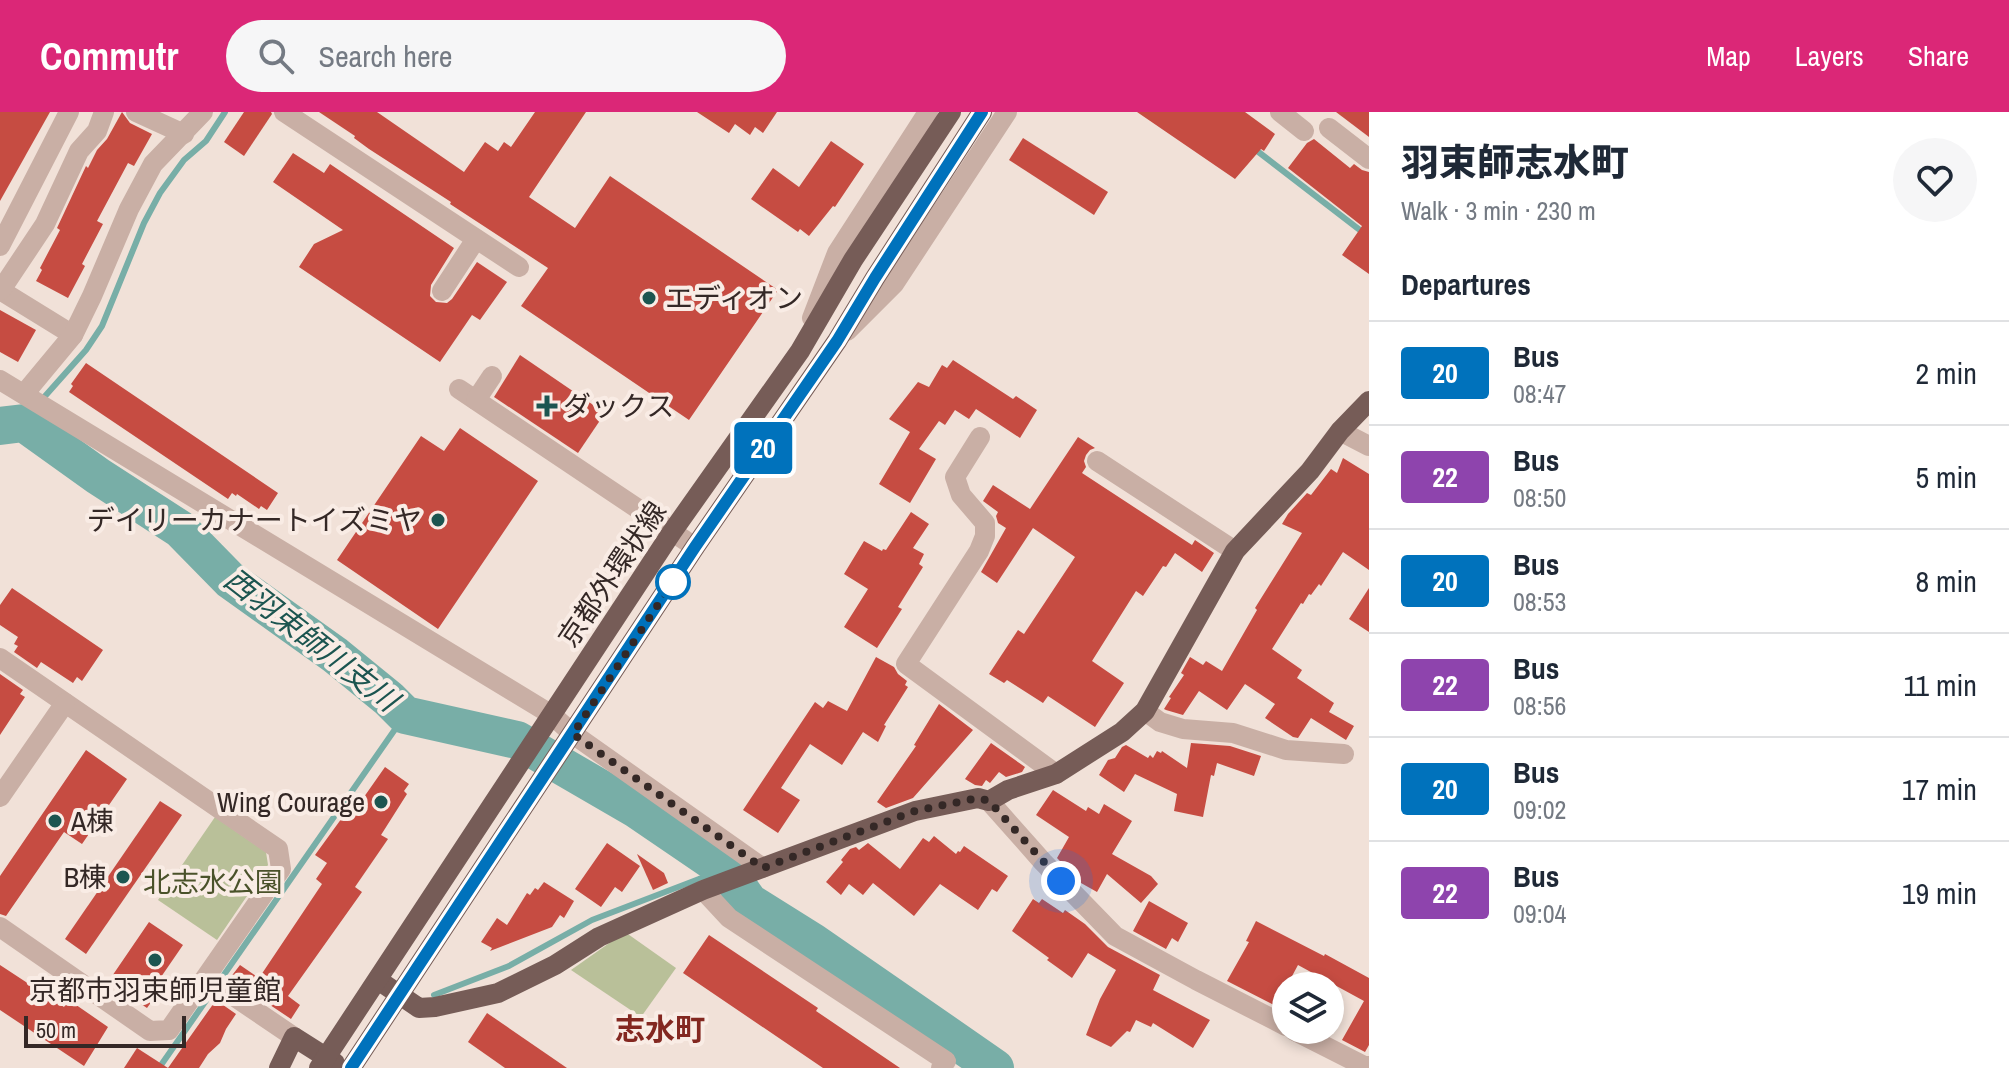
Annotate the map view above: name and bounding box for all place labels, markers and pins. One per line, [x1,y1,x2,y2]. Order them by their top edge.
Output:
place label: エディオン [665,279,803,317]
marker: エディオン [640,289,658,307]
place label: ダックス [563,387,674,425]
marker: ダックス [538,397,556,415]
place label: デイリーカナートイズミヤ [87,501,422,539]
marker: デイリーカナートイズミヤ [429,511,447,529]
unlabelled marker [656,565,690,599]
place label: Wing Courage [217,783,365,821]
marker: Wing Courage [372,793,390,811]
place label: A棟 [70,802,114,840]
marker: A棟 [46,812,64,830]
place label: B棟 [64,858,107,896]
marker: B棟 [114,868,132,886]
marker: 京都市羽束師児童館 [146,951,164,969]
place label: 京都市羽束師児童館 [29,971,281,1009]

